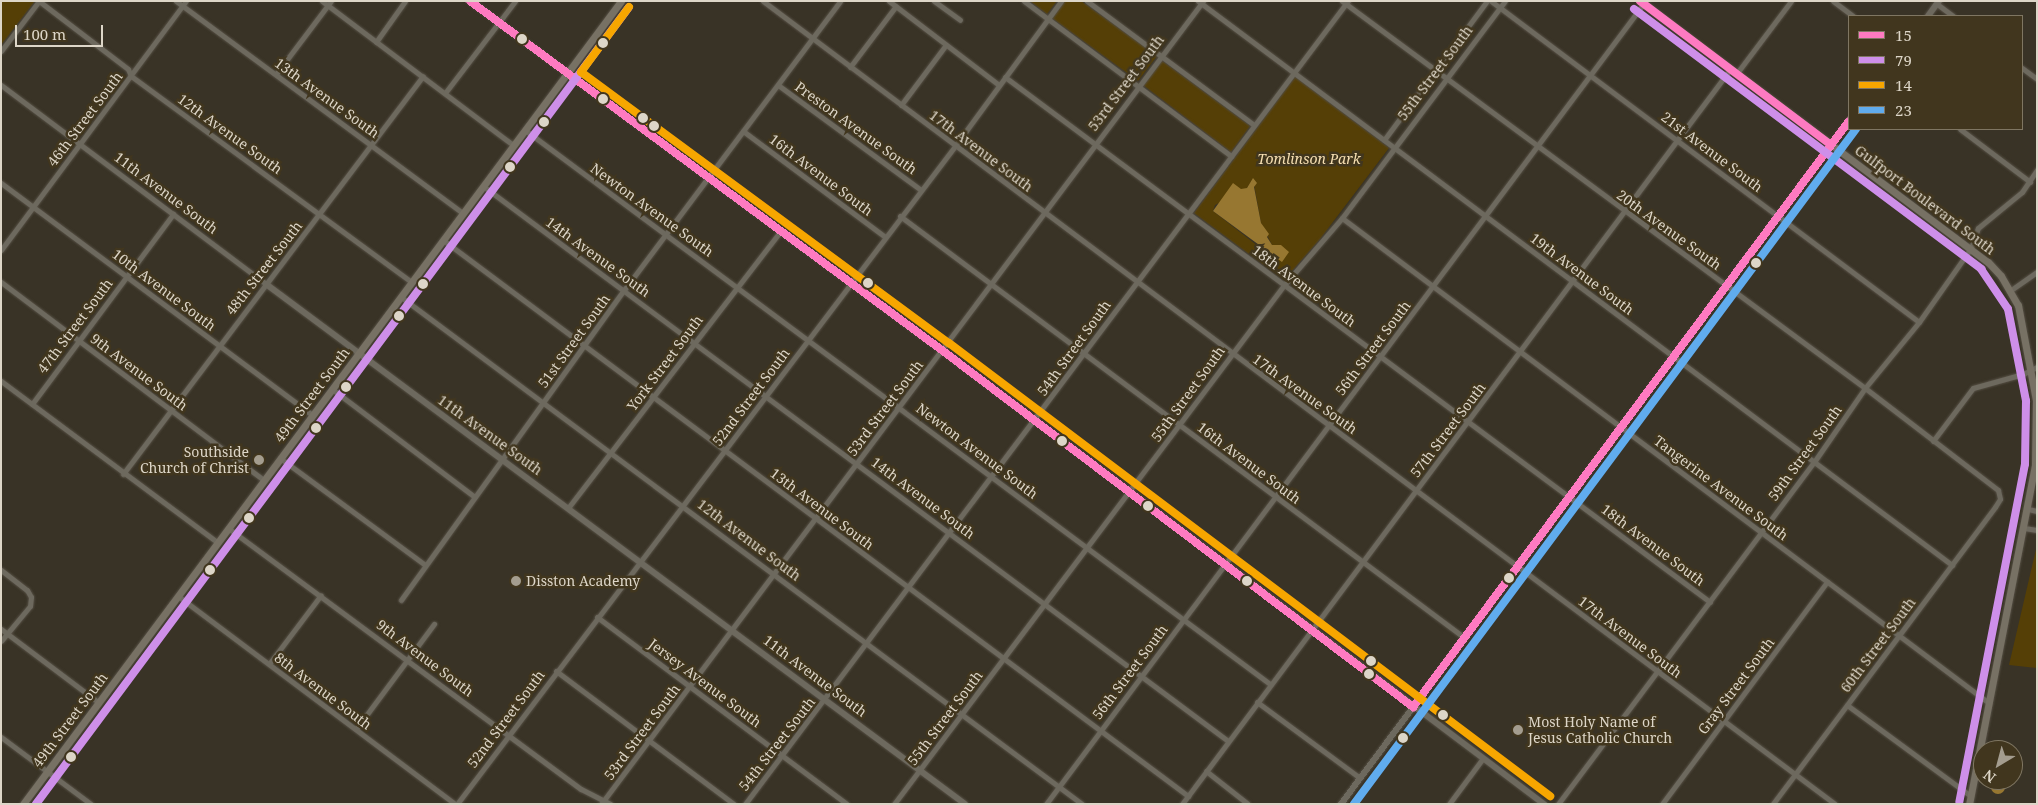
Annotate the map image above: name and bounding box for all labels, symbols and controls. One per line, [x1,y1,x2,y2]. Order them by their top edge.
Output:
scale bar [18,15,105,47]
legend [1848,15,2023,130]
street label: 55th Street South [1394,22,1476,124]
text: 100 m [23,24,66,44]
text: 15 [1895,25,1912,45]
street label: 53rd Street South [1085,32,1167,134]
unlabelled marker [517,34,527,44]
unlabelled marker [598,38,608,48]
text: 79 [1895,50,1912,70]
street label: 13th Avenue South [271,54,383,142]
street label: 46th Street South [44,68,126,170]
text: 14 [1895,75,1912,95]
street label: Preston Avenue South [792,78,920,178]
street label: 12th Avenue South [174,90,286,178]
unlabelled marker [598,94,608,104]
text: 23 [1895,100,1912,120]
street label: 17th Avenue South [926,107,1036,195]
street label: 21st Avenue South [1658,108,1766,196]
unlabelled marker [638,113,648,123]
unlabelled marker [539,117,549,127]
unlabelled marker [649,121,659,131]
street label: 16th Avenue South [766,131,876,219]
street label: Gulfport Boulevard South [1852,142,1998,258]
street label: 11th Avenue South [111,149,221,237]
park label: Tomlinson Park [1257,151,1361,167]
street label: Newton Avenue South [587,160,717,260]
unlabelled marker [505,162,515,172]
street label: 20th Avenue South [1613,186,1725,274]
street label: 14th Avenue South [542,213,654,301]
street label: 48th Street South [222,218,306,318]
street label: 19th Avenue South [1527,230,1637,318]
street label: 18th Avenue South [1249,242,1359,330]
street label: 10th Avenue South [109,246,219,334]
unlabelled marker [1751,258,1761,268]
street label: 47th Street South [34,275,116,377]
unlabelled marker [863,278,873,288]
unlabelled marker [418,279,428,289]
street label: 51st Street South [534,291,614,391]
street label: 54th Street South [1034,297,1114,399]
street label: 56th Street South [1332,297,1414,399]
unlabelled marker [394,311,404,321]
street label: York Street South [624,312,706,414]
street label: 9th Avenue South [87,330,191,414]
street label: 55th Street South [1148,343,1228,445]
street label: 49th Street South [271,344,353,446]
street label: 52nd Street South [709,345,793,449]
street label: 17th Avenue South [1249,350,1361,438]
street label: 53rd Street South [844,357,926,459]
street label: 57th Street South [1407,379,1489,481]
unlabelled marker [341,382,351,392]
street label: 11th Avenue South [434,391,546,479]
street label: Newton Avenue South [913,400,1041,502]
street label: 59th Street South [1765,402,1845,504]
street label: 16th Avenue South [1194,419,1304,507]
unlabelled marker [311,423,321,433]
street label: Tangerine Avenue South [1651,432,1791,544]
unlabelled marker [1057,436,1067,446]
place label: Southside Church of Christ [140,444,249,477]
marker: Southside Church of Christ [253,454,265,466]
street label: 14th Avenue South [868,454,978,542]
street label: 13th Avenue South [767,465,877,553]
street label: 12th Avenue South [694,496,804,584]
unlabelled marker [1143,501,1153,511]
street label: 18th Avenue South [1598,501,1708,589]
unlabelled marker [244,513,254,523]
unlabelled marker [205,565,215,575]
place label: Disston Academy [526,573,640,589]
unlabelled marker [1504,573,1514,583]
marker: Disston Academy [510,575,522,587]
unlabelled marker [1242,576,1252,586]
street label: 17th Avenue South [1575,593,1685,681]
street label: 60th Street South [1837,594,1919,696]
street label: 9th Avenue South [373,616,477,700]
street label: 56th Street South [1089,621,1171,723]
street label: 11th Avenue South [760,632,870,720]
street label: Gray Street South [1694,634,1778,738]
street label: Jersey Avenue South [645,635,765,731]
street label: 8th Avenue South [271,649,375,733]
unlabelled marker [1366,656,1376,666]
street label: 52nd Street South [464,667,548,771]
street label: 55th Street South [904,667,986,769]
street label: 49th Street South [29,669,111,771]
unlabelled marker [1364,669,1374,679]
street label: 53rd Street South [601,681,683,783]
street label: 54th Street South [735,694,819,794]
unlabelled marker [1438,710,1448,720]
place label: Most Holy Name of Jesus Catholic Church [1528,714,1672,746]
marker: Most Holy Name of Jesus Catholic Church [1512,724,1524,736]
unlabelled marker [1398,733,1408,743]
north arrow [1973,740,2023,790]
unlabelled marker [66,752,76,762]
text: N [1979,766,1999,787]

